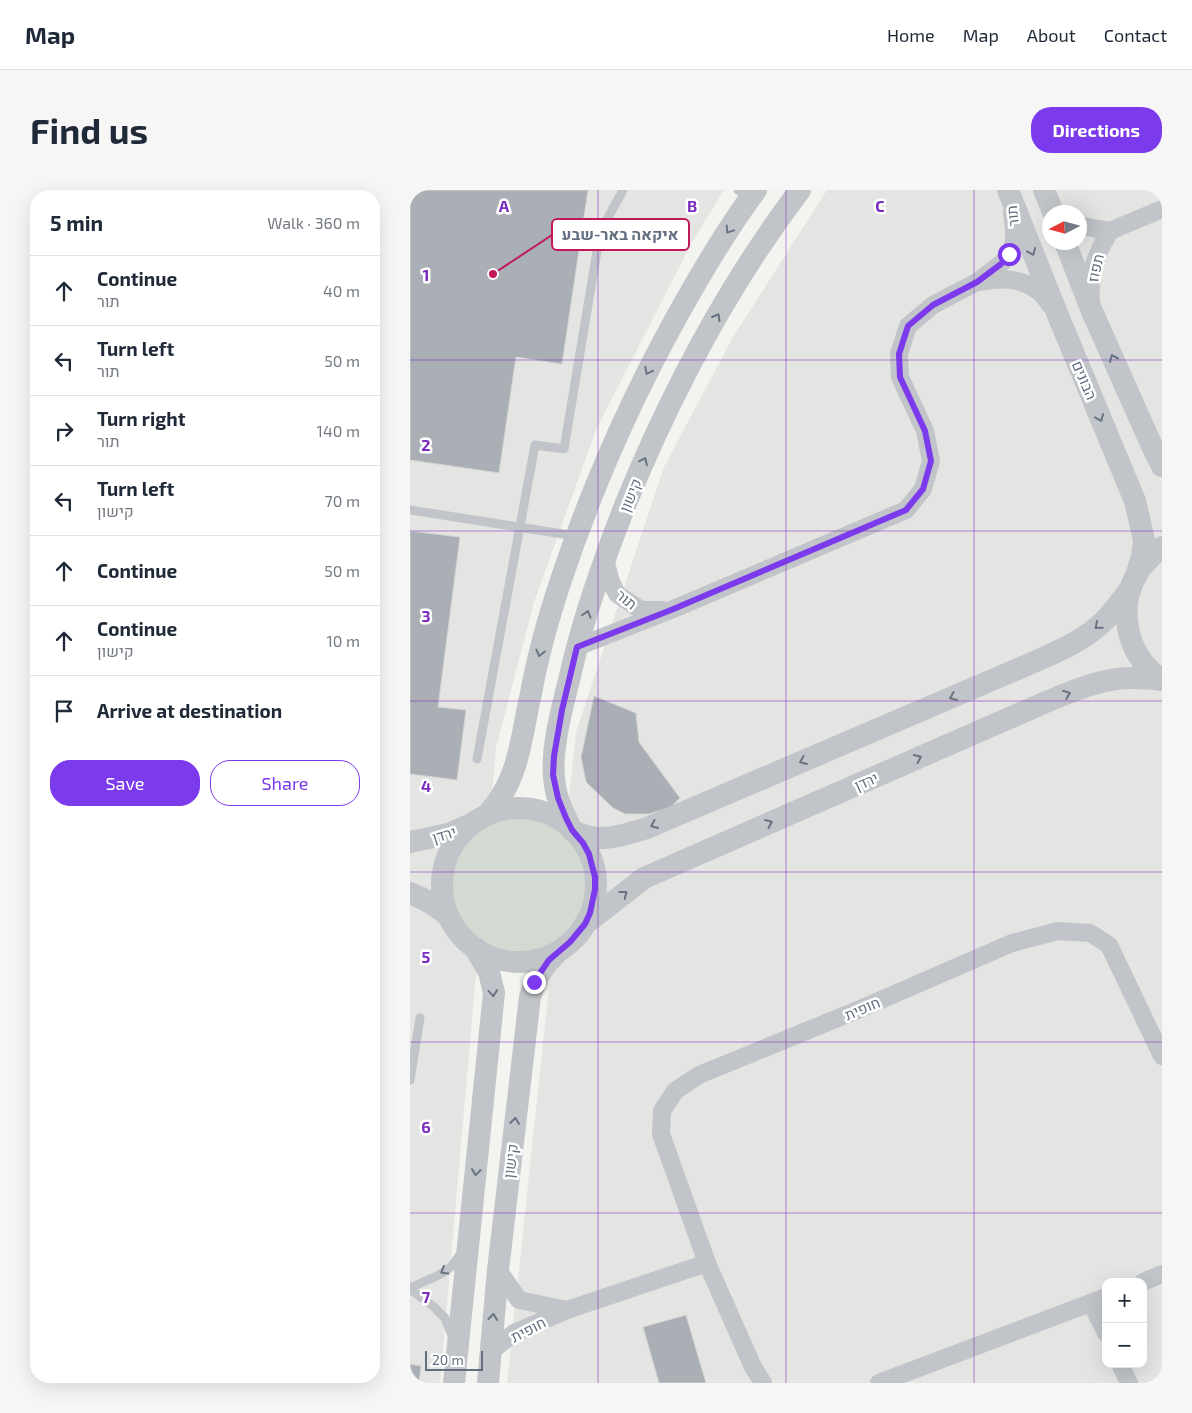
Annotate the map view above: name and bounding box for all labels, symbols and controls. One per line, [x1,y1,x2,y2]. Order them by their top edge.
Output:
text: Map [25,20,75,49]
text: Home [887,24,935,46]
text: Map [963,24,999,46]
text: About [1027,24,1076,46]
text: Contact [1104,24,1167,46]
button: Directions [1031,107,1162,153]
text: Find us [30,109,148,151]
text: A [499,196,510,215]
text: B [687,196,697,215]
text: C [875,196,885,215]
street label: תור [1002,205,1022,227]
north arrow [1042,205,1087,250]
text: 5 min [50,210,103,235]
text: Walk · 360 m [267,213,360,232]
callout: איקאה באר-שבע [552,219,689,250]
text: איקאה באר-שבע [562,224,679,243]
one-way arrow [726,225,735,234]
route start [998,243,1021,266]
one-way arrow [1026,247,1036,255]
street label: תפוז [1083,252,1107,284]
text: 1 [423,265,429,284]
text: Continue [97,267,177,290]
icon: ahead [50,277,78,305]
text: 40 m [323,281,360,300]
text: תור [97,291,120,310]
one-way arrow [711,313,721,322]
text: Turn left [97,337,174,360]
icon: left [50,347,78,375]
text: 50 m [324,351,360,370]
one-way arrow [1109,354,1120,363]
street label: הבונים [1069,358,1101,402]
text: תור [97,361,120,380]
one-way arrow [644,366,654,375]
text: Turn right [97,407,185,430]
one-way arrow [1094,413,1105,422]
icon: right [50,417,78,445]
text: 140 m [317,421,360,440]
text: תור [97,431,120,450]
text: 2 [421,435,431,454]
one-way arrow [637,457,648,466]
street label: קישון [615,476,645,514]
text: Turn left [97,477,174,500]
icon: left [50,487,78,515]
text: 70 m [325,491,360,510]
text: קישון [97,501,134,520]
icon: ahead [50,557,78,585]
text: Continue [97,559,177,582]
text: 50 m [324,561,360,580]
street label: תור [613,585,641,613]
text: 3 [421,606,431,625]
one-way arrow [581,610,591,618]
text: Continue [97,617,177,640]
one-way arrow [1095,620,1104,628]
icon: ahead [50,627,78,655]
text: 10 m [326,631,360,650]
text: קישון [97,641,134,660]
one-way arrow [535,648,546,657]
one-way arrow [1063,690,1071,700]
one-way arrow [949,691,958,702]
icon: arrive [50,697,78,725]
text: Arrive at destination [97,699,282,722]
one-way arrow [913,754,922,765]
one-way arrow [799,755,808,765]
button: Save [50,760,200,806]
button: Share [210,760,360,806]
street label: ירדן [851,768,881,794]
text: 4 [421,776,431,795]
one-way arrow [650,818,659,829]
one-way arrow [764,819,773,830]
street label: ירדן [430,822,458,846]
one-way arrow [618,891,628,900]
text: 5 [422,947,431,966]
route end [523,971,546,994]
one-way arrow [487,989,498,997]
street label: חופית [842,993,882,1023]
one-way arrow [509,1116,520,1124]
text: 6 [421,1117,431,1136]
street label: קישון [499,1143,521,1179]
one-way arrow [471,1168,482,1176]
one-way arrow [441,1265,450,1275]
map controls [1102,1278,1147,1368]
button: + [1102,1278,1147,1323]
text: 7 [422,1287,431,1306]
one-way arrow [488,1313,499,1321]
street label: חופית [508,1313,548,1345]
button: − [1102,1323,1147,1368]
scale bar [425,1348,482,1371]
text: 20 m [432,1351,464,1368]

